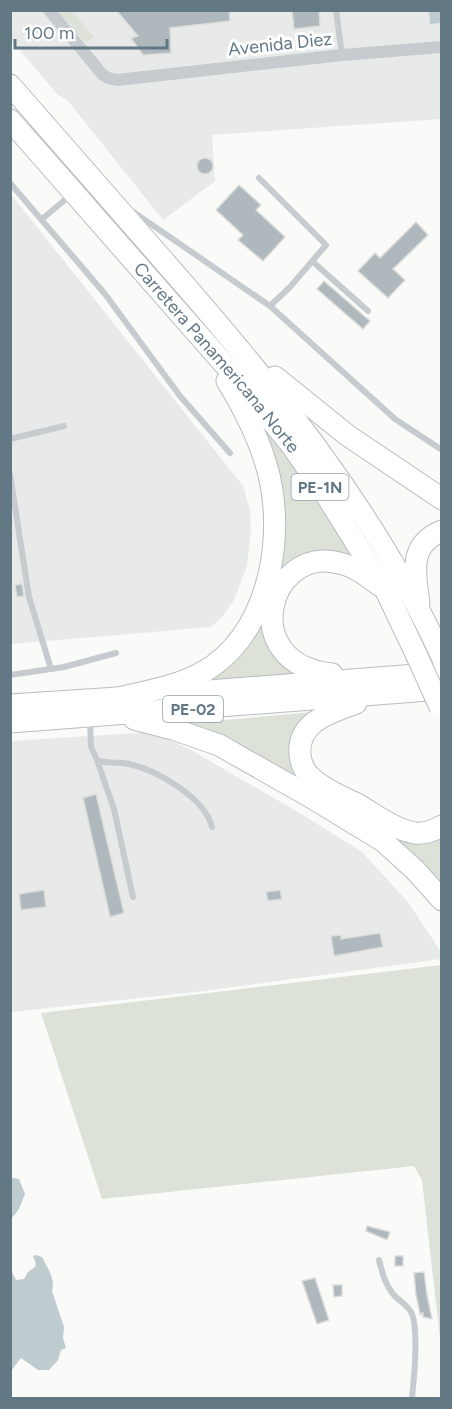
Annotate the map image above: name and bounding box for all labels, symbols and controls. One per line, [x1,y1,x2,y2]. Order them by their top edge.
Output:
scale bar [15,12,166,50]
text: 100 m [24,22,74,44]
street label: Avenida Diez [227,28,333,60]
street label: Carretera Panamericana Norte [129,258,305,457]
road number: PE-1N [292,474,348,500]
road number: PE-02 [163,696,223,722]

